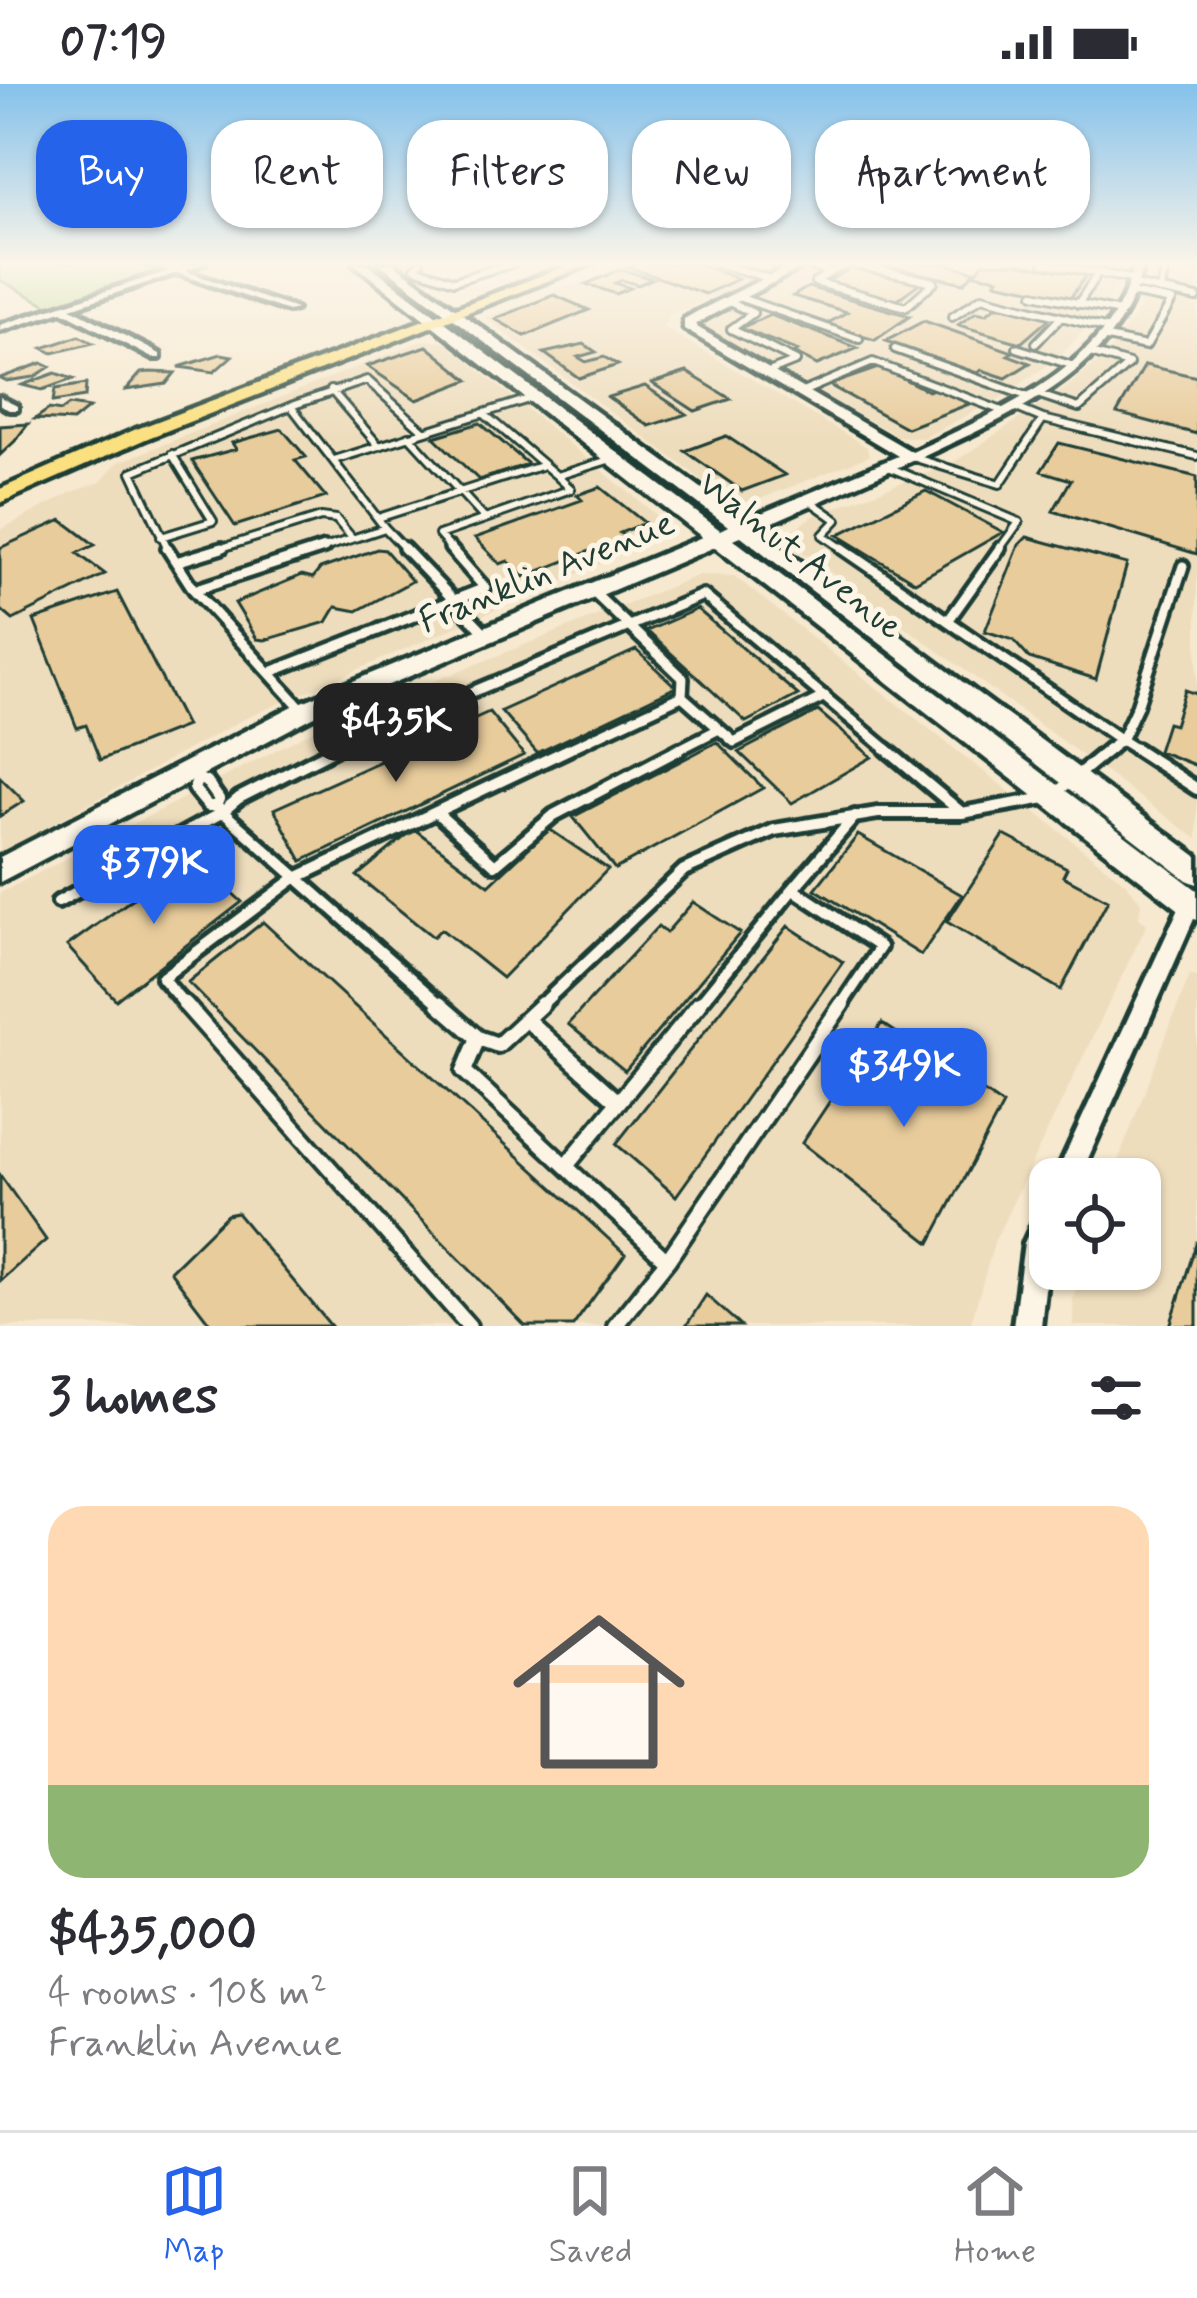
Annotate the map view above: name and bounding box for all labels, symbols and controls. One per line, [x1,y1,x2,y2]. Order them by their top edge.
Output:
text: 07:19 [60,13,167,72]
chip: Buy [36,120,187,228]
chip: Rent [211,120,383,228]
chip: Filters [407,120,608,228]
chip: New [632,120,791,228]
chip: Apartment [815,120,1090,228]
street label: Walnut Avenue [688,462,912,652]
street label: Franklin Avenue [413,501,682,646]
pin: $435K [312,683,480,785]
text: $435K [340,696,452,747]
pin: $379K [70,825,238,927]
text: $379K [100,838,208,889]
pin: $349K [820,1028,988,1130]
text: $349K [848,1041,960,1092]
map controls [1029,1158,1161,1290]
button: locate [1029,1158,1161,1290]
text: 3 homes [48,1365,218,1431]
icon: filters [1083,1365,1149,1431]
icon: home [491,1584,707,1800]
text: $435,000 [48,1902,257,1968]
text: 4 rooms · 108 m² [48,1968,327,2019]
text: Franklin Avenue [48,2019,342,2070]
tab: Map [161,2158,227,2274]
tab: Saved [549,2158,632,2274]
tab: Home [954,2158,1036,2274]

